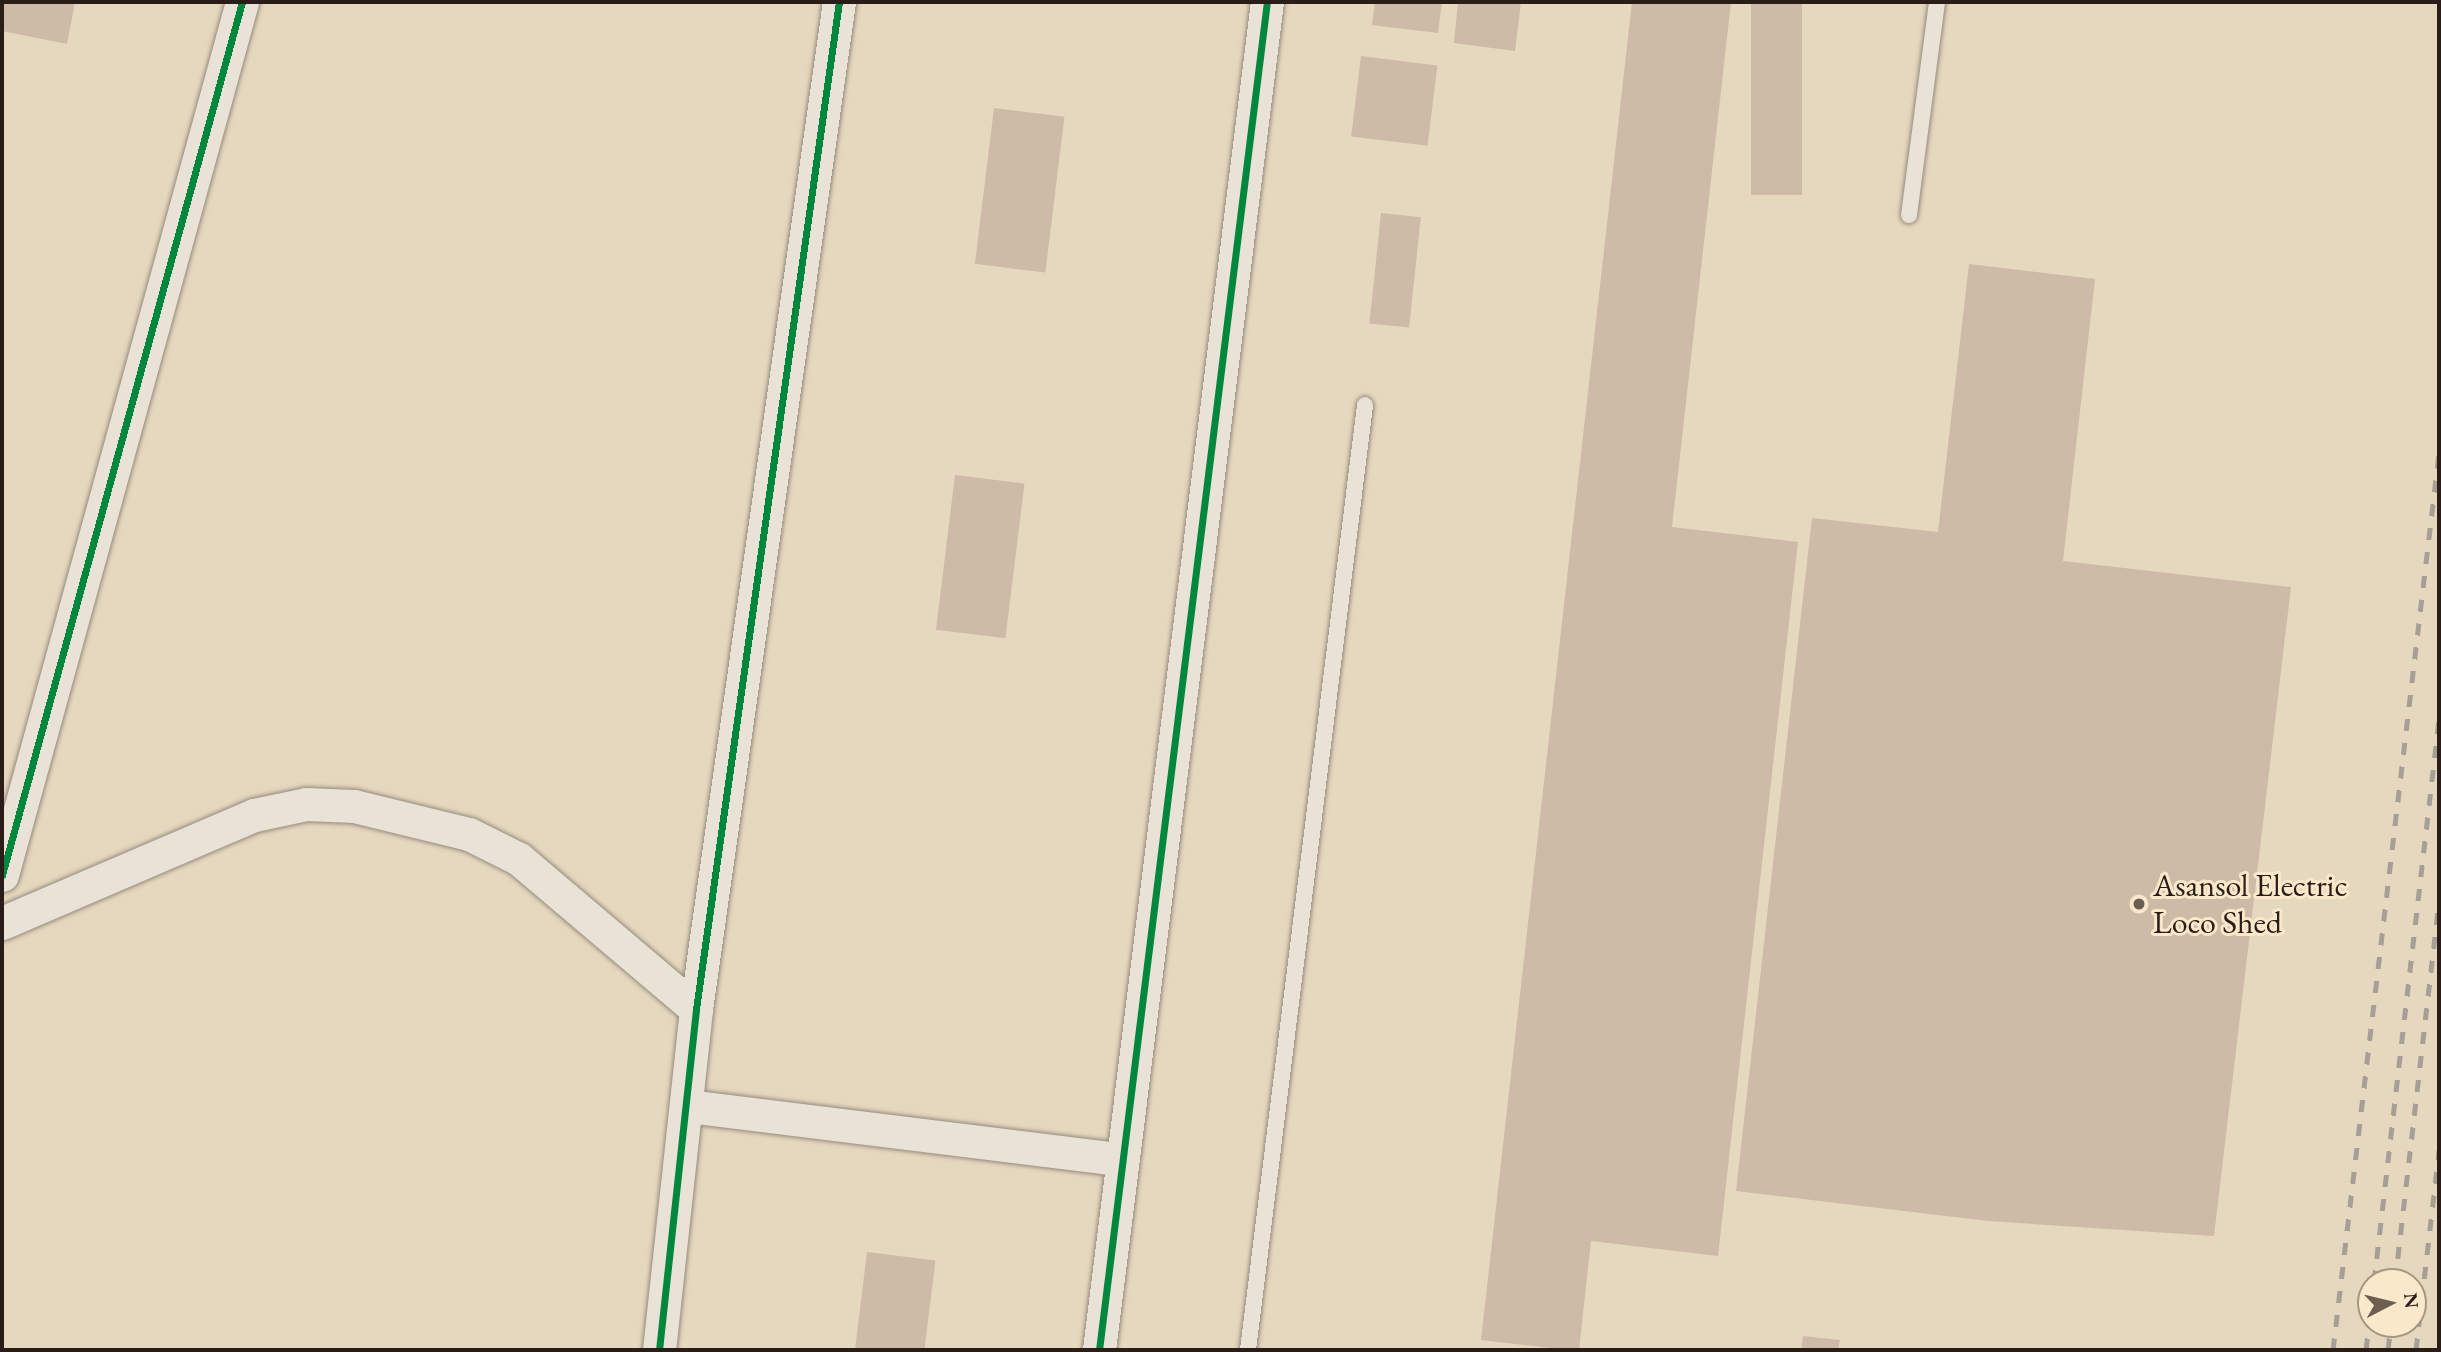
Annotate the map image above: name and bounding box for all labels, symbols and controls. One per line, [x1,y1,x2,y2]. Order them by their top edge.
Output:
place label: Asansol Electric Loco Shed [2153,867,2347,942]
marker: Asansol Electric Loco Shed [2131,896,2147,912]
north arrow [2357,1268,2427,1338]
text: N [2398,1291,2425,1310]

